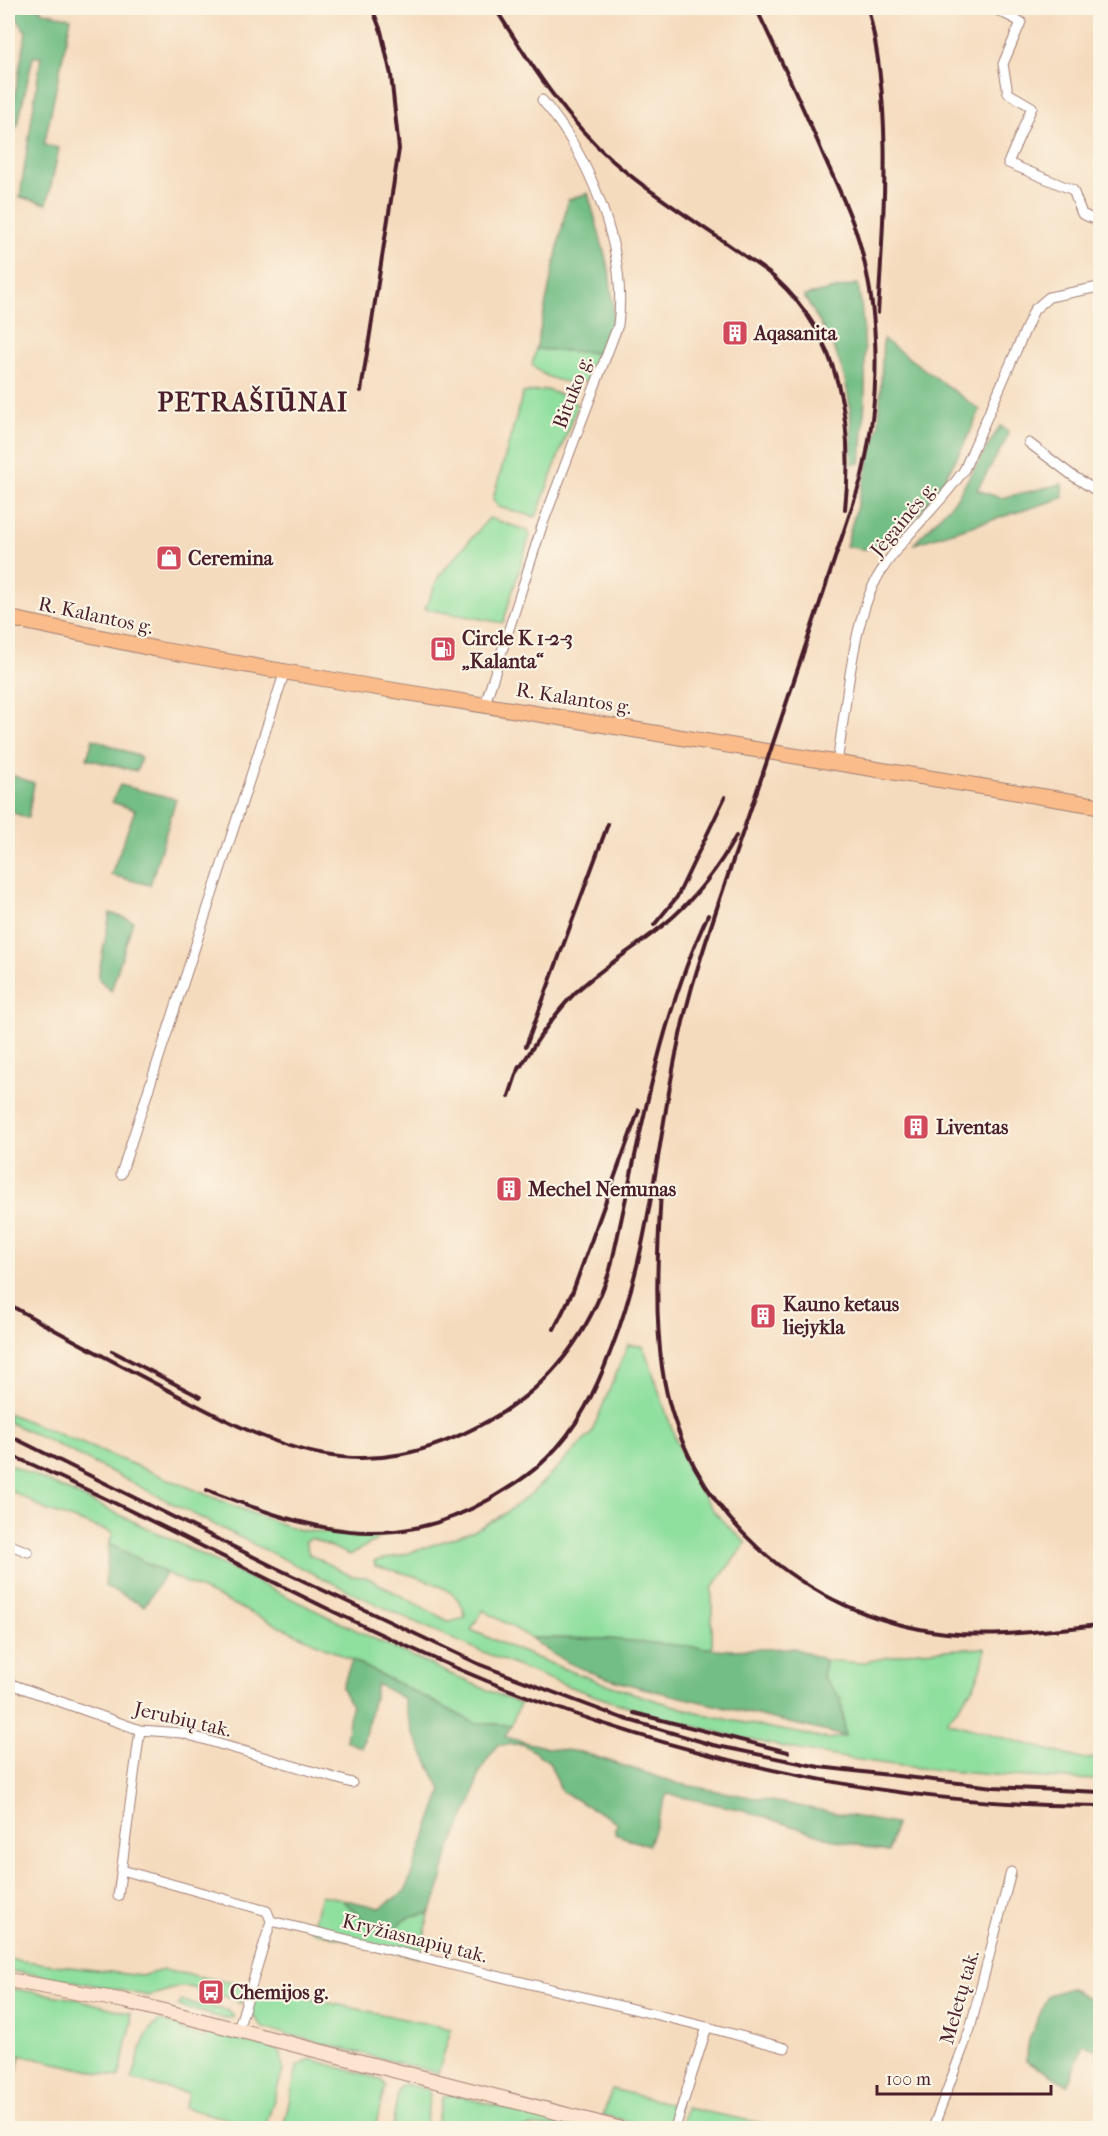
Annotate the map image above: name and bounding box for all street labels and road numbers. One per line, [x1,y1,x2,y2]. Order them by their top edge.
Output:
street label: Bituko g. [548,352,597,432]
street label: Jėgainės g. [864,477,941,563]
street label: R. Kalantos g. [36,592,156,639]
street label: R. Kalantos g. [514,678,634,719]
street label: Jerubių tak. [130,1697,234,1742]
street label: Kryžiasnapių tak. [340,1909,490,1968]
street label: Meletų tak. [935,1947,984,2047]

